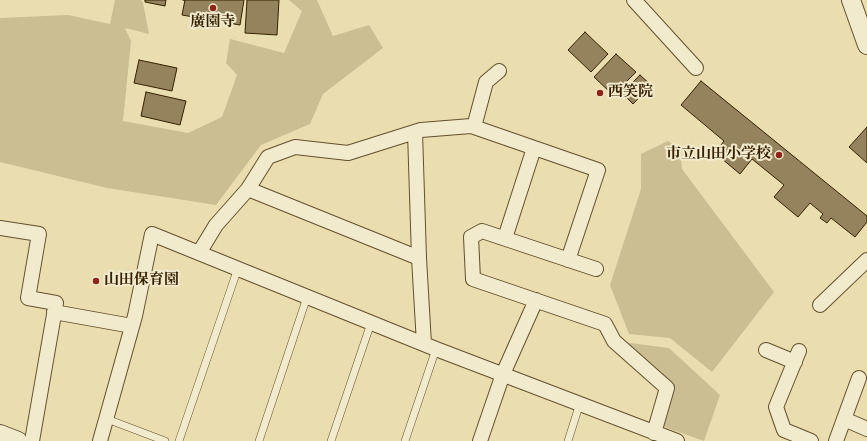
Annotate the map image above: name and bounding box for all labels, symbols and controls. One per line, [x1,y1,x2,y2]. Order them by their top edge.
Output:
marker: 廣園寺 [208,3,218,13]
place label: 廣園寺 [191,14,235,32]
place label: 西笑院 [608,84,653,102]
marker: 西笑院 [595,88,605,98]
place label: 市立山田小学校 [666,146,771,164]
marker: 市立山田小学校 [774,150,784,160]
place label: 山田保育園 [104,272,179,290]
marker: 山田保育園 [91,276,101,286]

